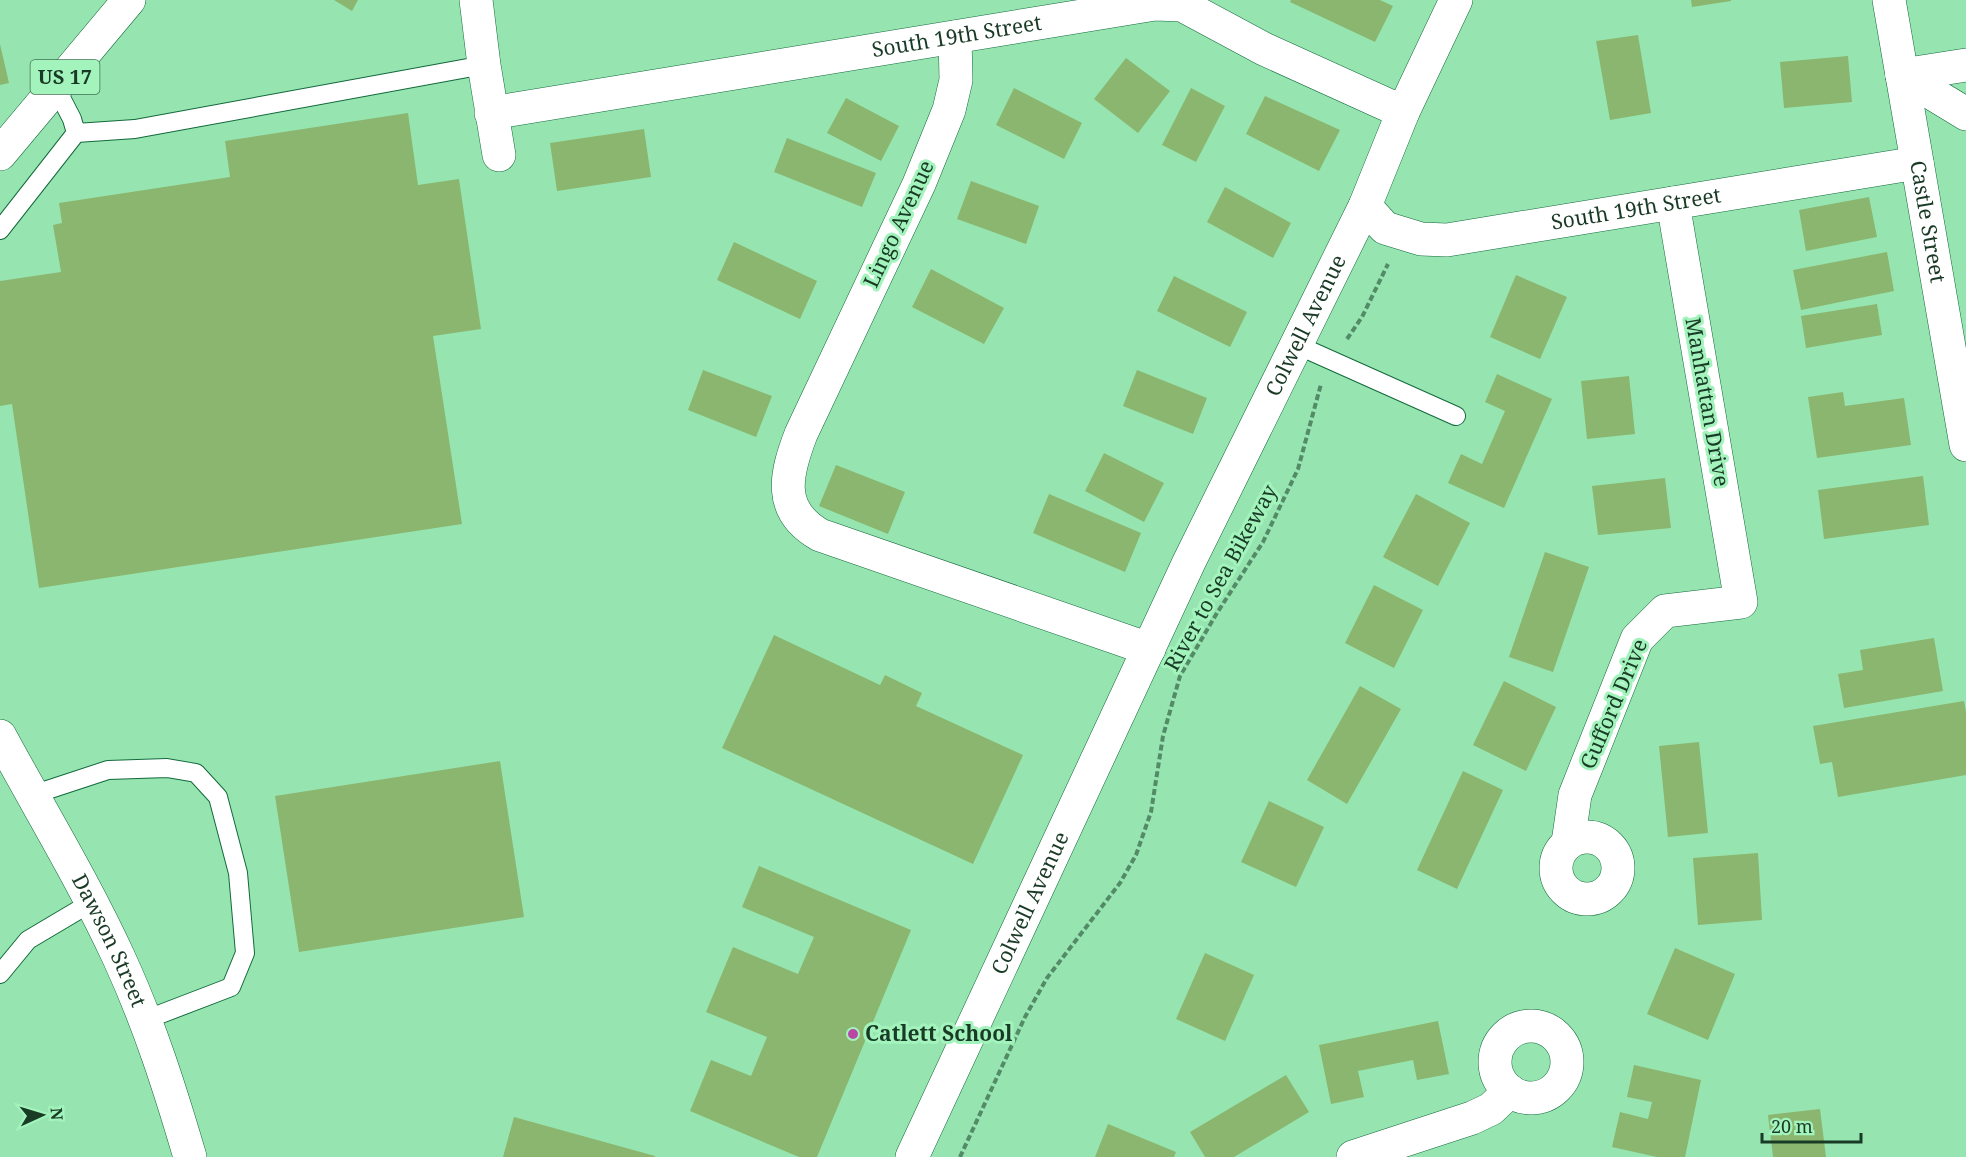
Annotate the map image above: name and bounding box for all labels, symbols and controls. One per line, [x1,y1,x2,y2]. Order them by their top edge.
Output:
street label: South 19th Street [870,8,1043,63]
road number: US 17 [31,60,100,94]
street label: Lingo Avenue [856,155,940,292]
street label: Castle Street [1904,158,1953,285]
street label: South 19th Street [1549,180,1723,236]
street label: Colwell Avenue [1258,250,1352,401]
street label: Manhattan Drive [1679,315,1737,489]
street label: River to Sea Bikeway [1157,479,1283,676]
street label: Gufford Drive [1573,634,1653,773]
street label: Colwell Avenue [984,827,1075,979]
street label: Dawson Street [66,869,154,1011]
place label: Catlett School [865,1019,1013,1047]
marker: Catlett School [846,1027,860,1041]
north arrow [12,1085,72,1145]
scale bar [1762,1106,1861,1144]
text: N [46,1107,68,1121]
text: 20 m [1771,1114,1813,1138]

